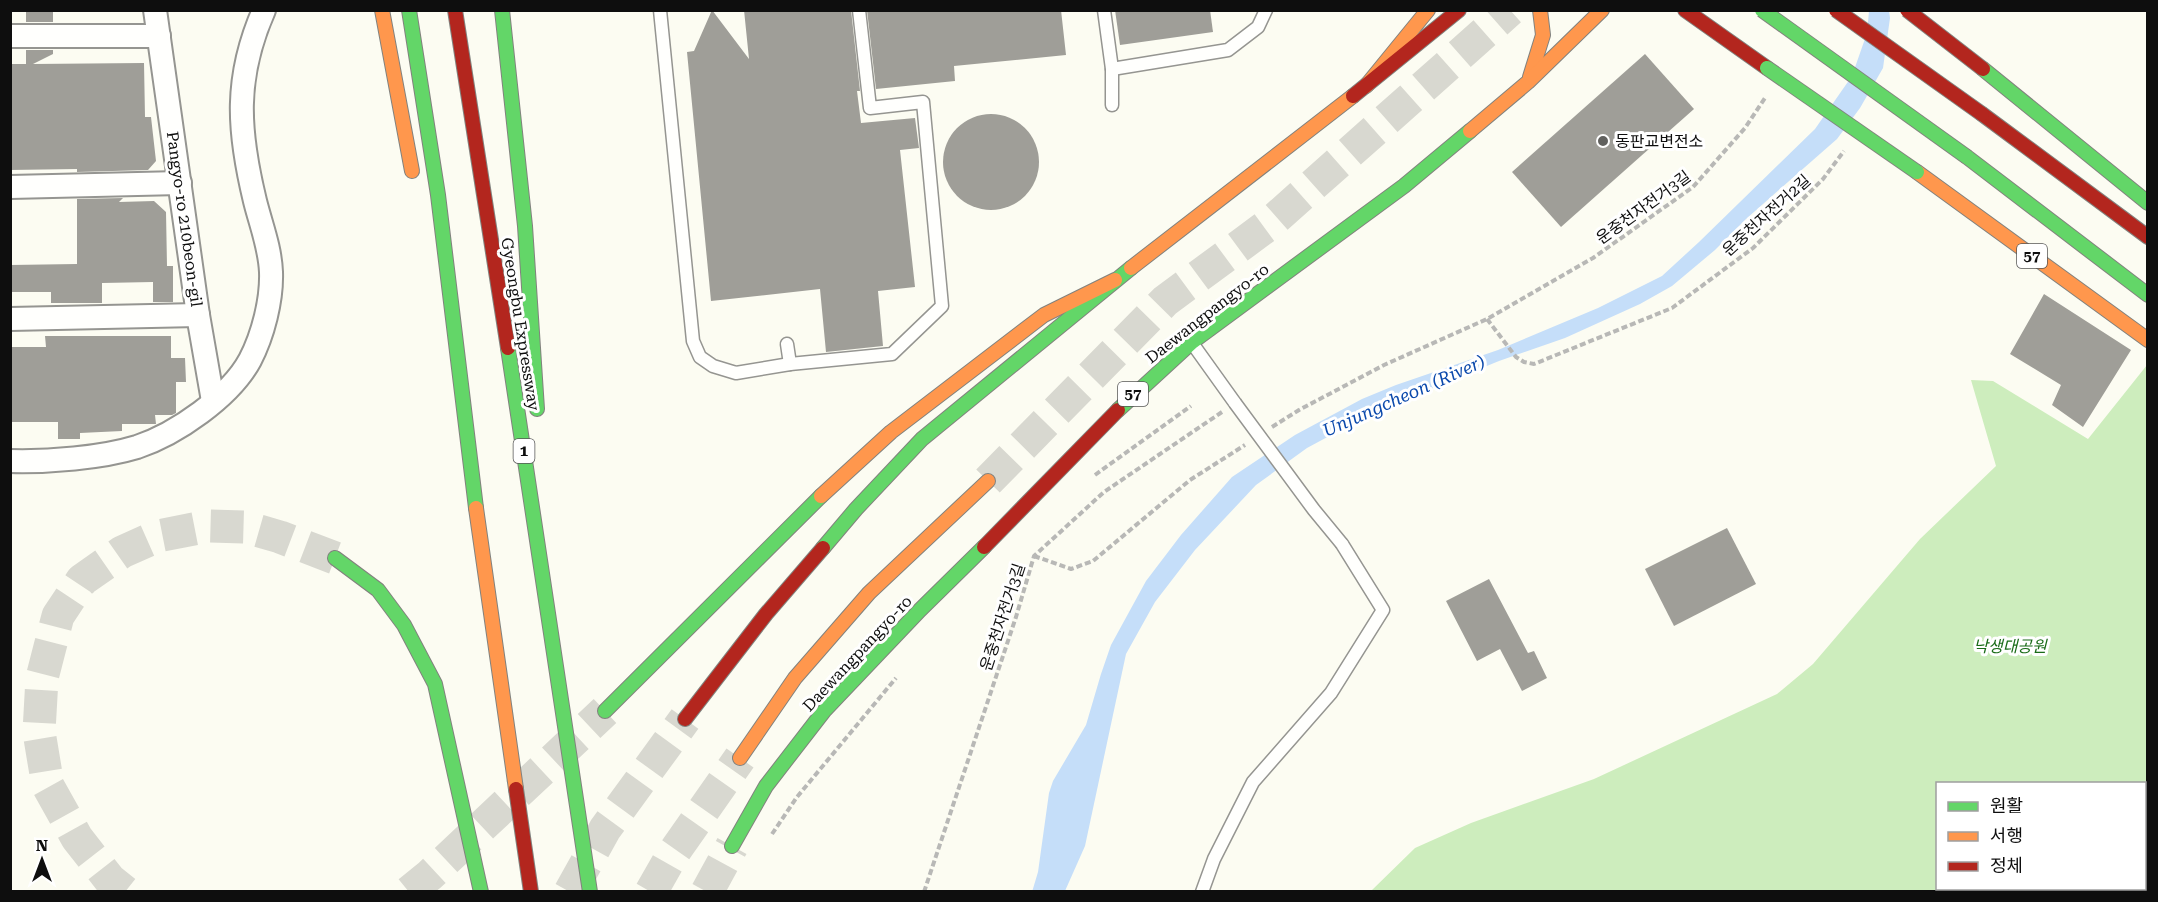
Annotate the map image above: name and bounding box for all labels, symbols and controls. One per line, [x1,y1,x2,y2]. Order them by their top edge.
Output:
street label: Pangyo-ro 210beon-gil [163,130,206,308]
place label: 동판교변전소 [1615,132,1703,151]
marker: 동판교변전소 [1596,134,1610,148]
street label: 운중천자전거3길 [1592,167,1694,248]
street label: 운중천자전거2길 [1718,171,1814,260]
street label: Gyeongbu Expressway [497,236,544,413]
road number: 57 [2017,244,2047,268]
street label: Daewangpangyo-ro [1142,259,1273,367]
water label: Unjungcheon (River) [1319,350,1488,441]
road number: 57 [1118,382,1148,406]
road number: 1 [514,439,534,463]
street label: 운중천자전거3길 [976,561,1029,673]
street label: Daewangpangyo-ro [799,591,916,715]
park label: 낙생대공원 [1973,637,2048,656]
legend [1936,782,2146,890]
text: 원활 [1990,795,2023,816]
text: 서행 [1990,825,2023,846]
north arrow [12,830,72,890]
text: N [36,836,48,855]
text: 정체 [1990,855,2023,876]

